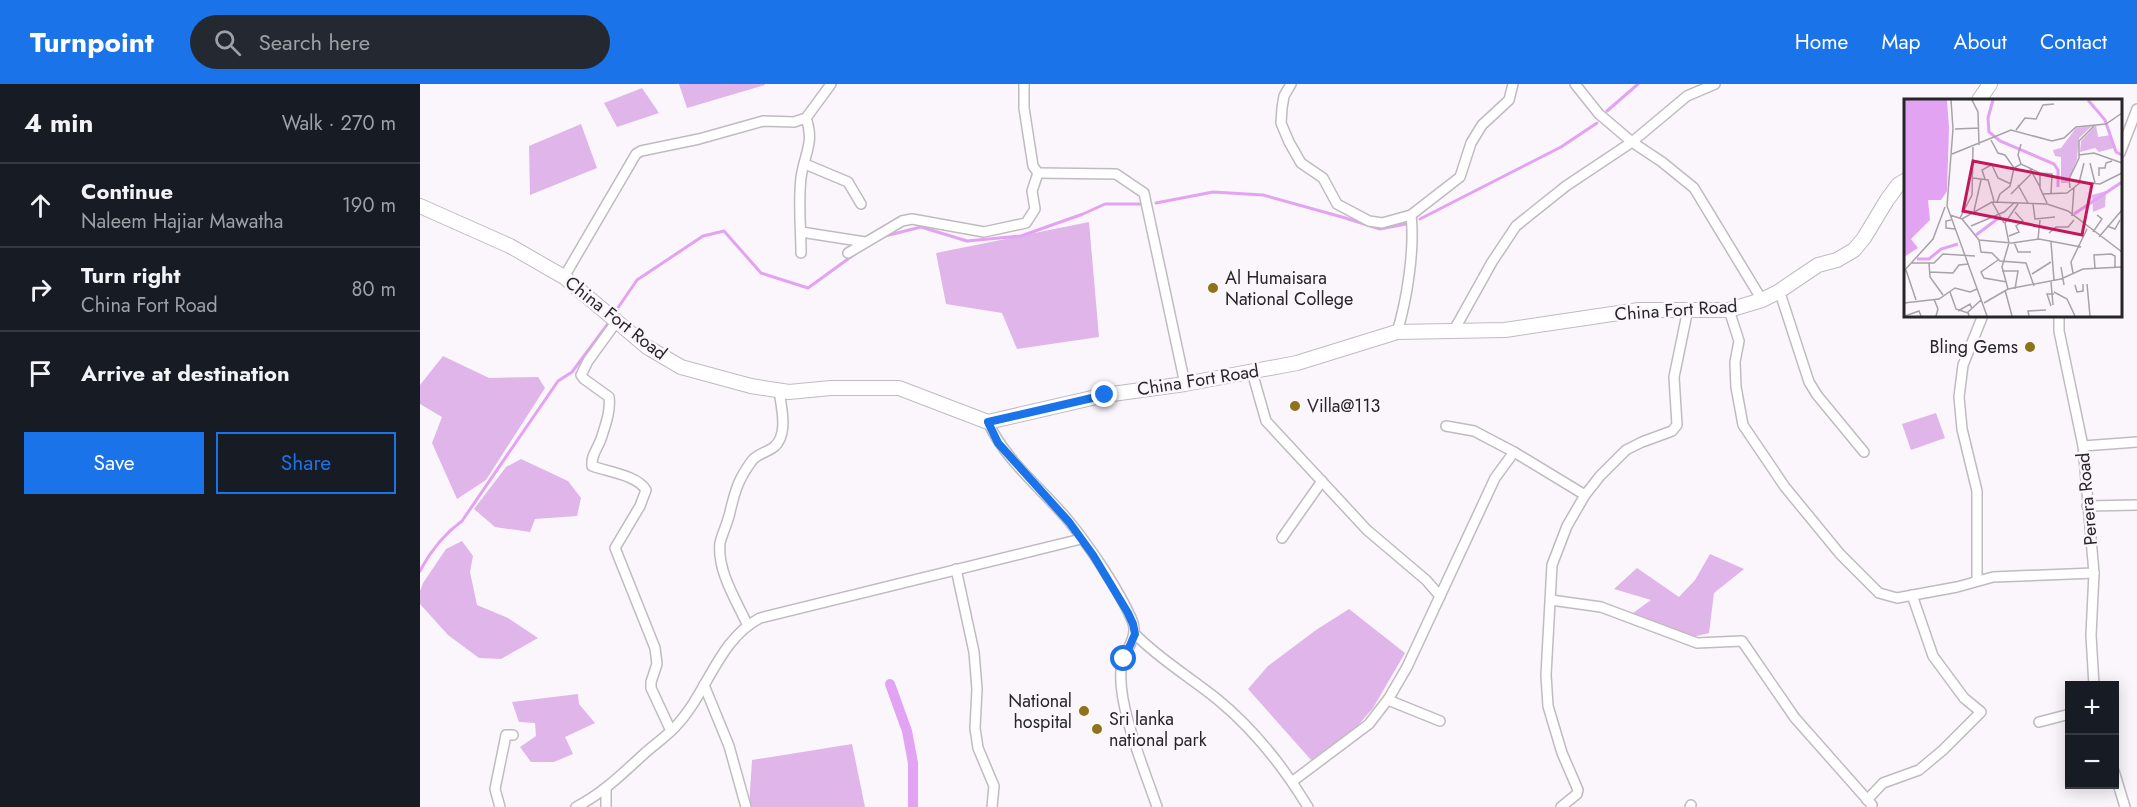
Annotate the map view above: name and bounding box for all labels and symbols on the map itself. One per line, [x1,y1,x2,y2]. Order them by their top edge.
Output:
inset map [1904,99,2122,316]
place label: Al Humaisara National College [1225,265,1353,312]
street label: China Fort Road [560,270,672,366]
marker: Al Humaisara National College [1206,281,1220,295]
street label: China Fort Road [1614,293,1738,327]
place label: Bling Gems [1930,334,2018,360]
marker: Bling Gems [2023,340,2037,354]
street label: China Fort Road [1135,358,1261,402]
route end [1091,381,1117,407]
place label: Villa@113 [1307,393,1381,419]
marker: Villa@113 [1288,399,1302,413]
street label: Perera Road [2070,452,2104,546]
route start [1110,645,1136,671]
place label: National hospital [1008,688,1072,735]
marker: National hospital [1077,704,1091,718]
place label: Sri lanka national park [1109,706,1207,753]
marker: Sri lanka national park [1090,722,1104,736]

